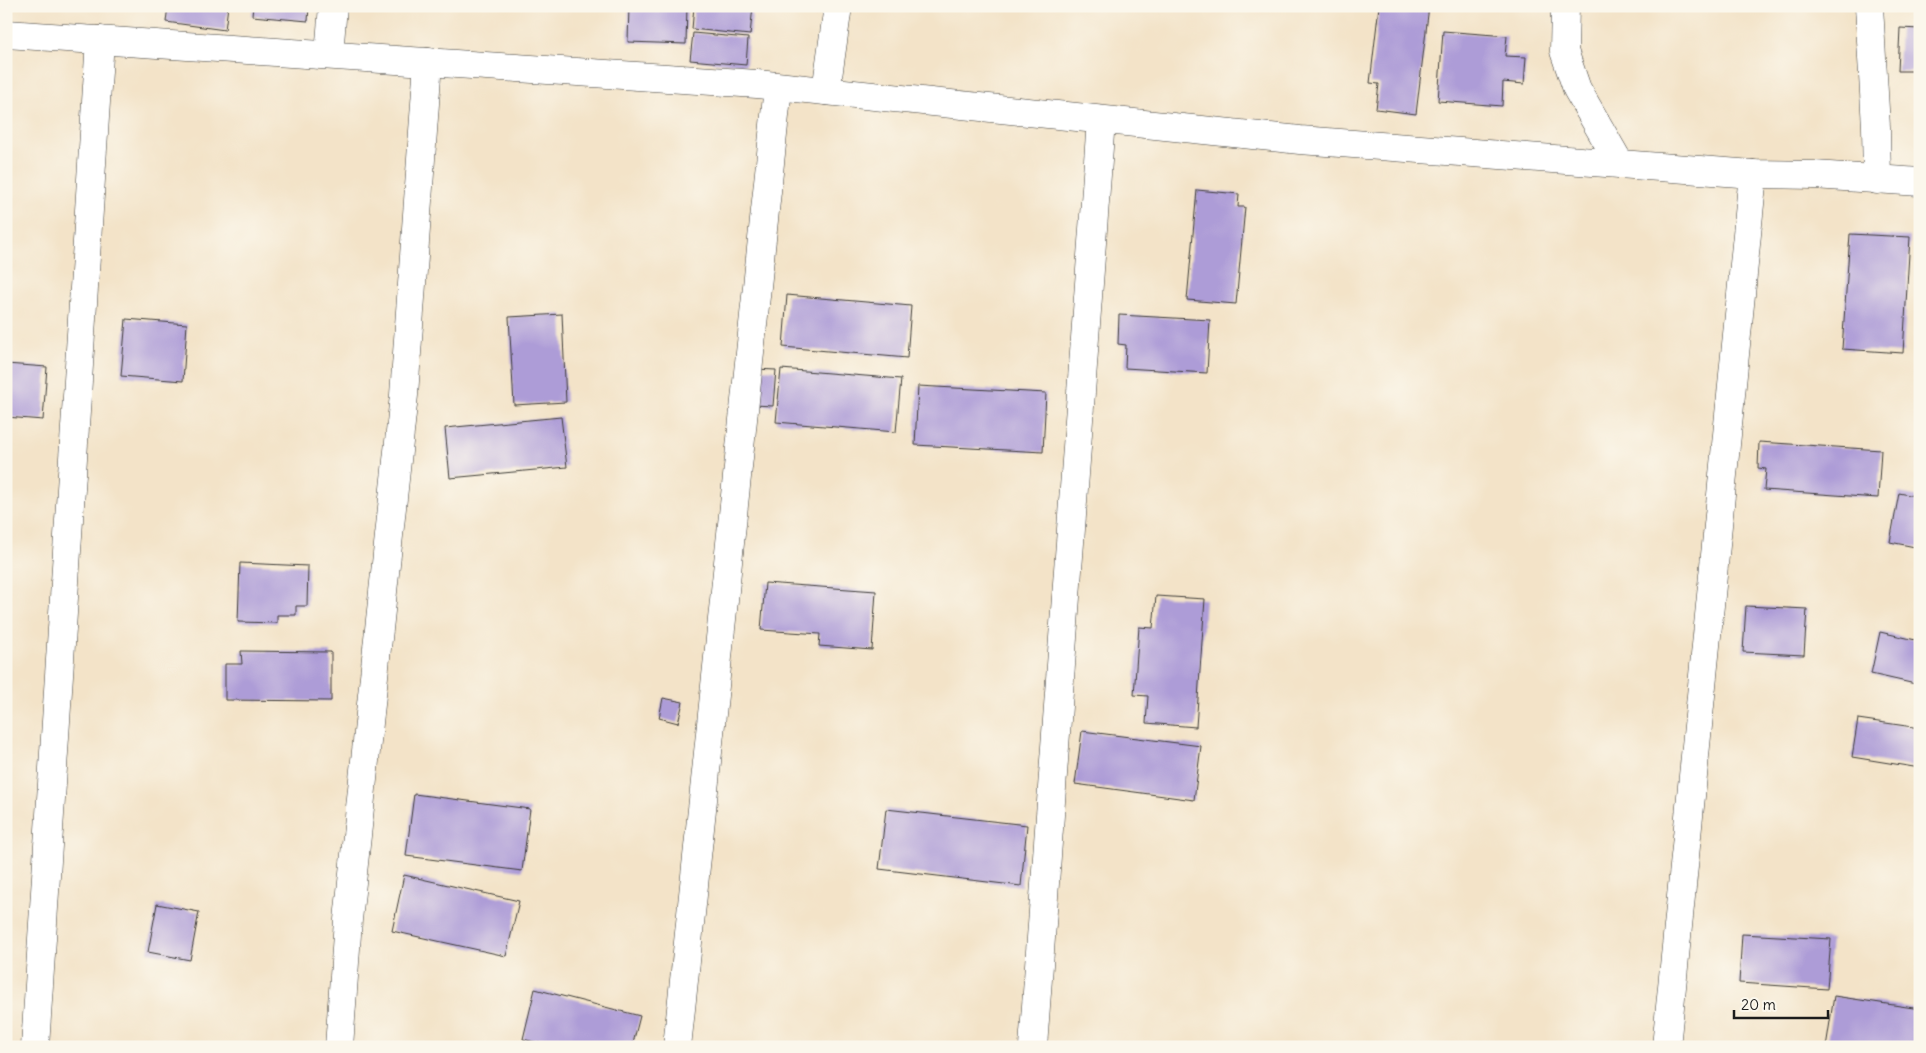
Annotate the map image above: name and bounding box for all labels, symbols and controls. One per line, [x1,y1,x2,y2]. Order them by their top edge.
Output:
scale bar [1734,988,1827,1020]
text: 20 m [1741,995,1776,1014]

